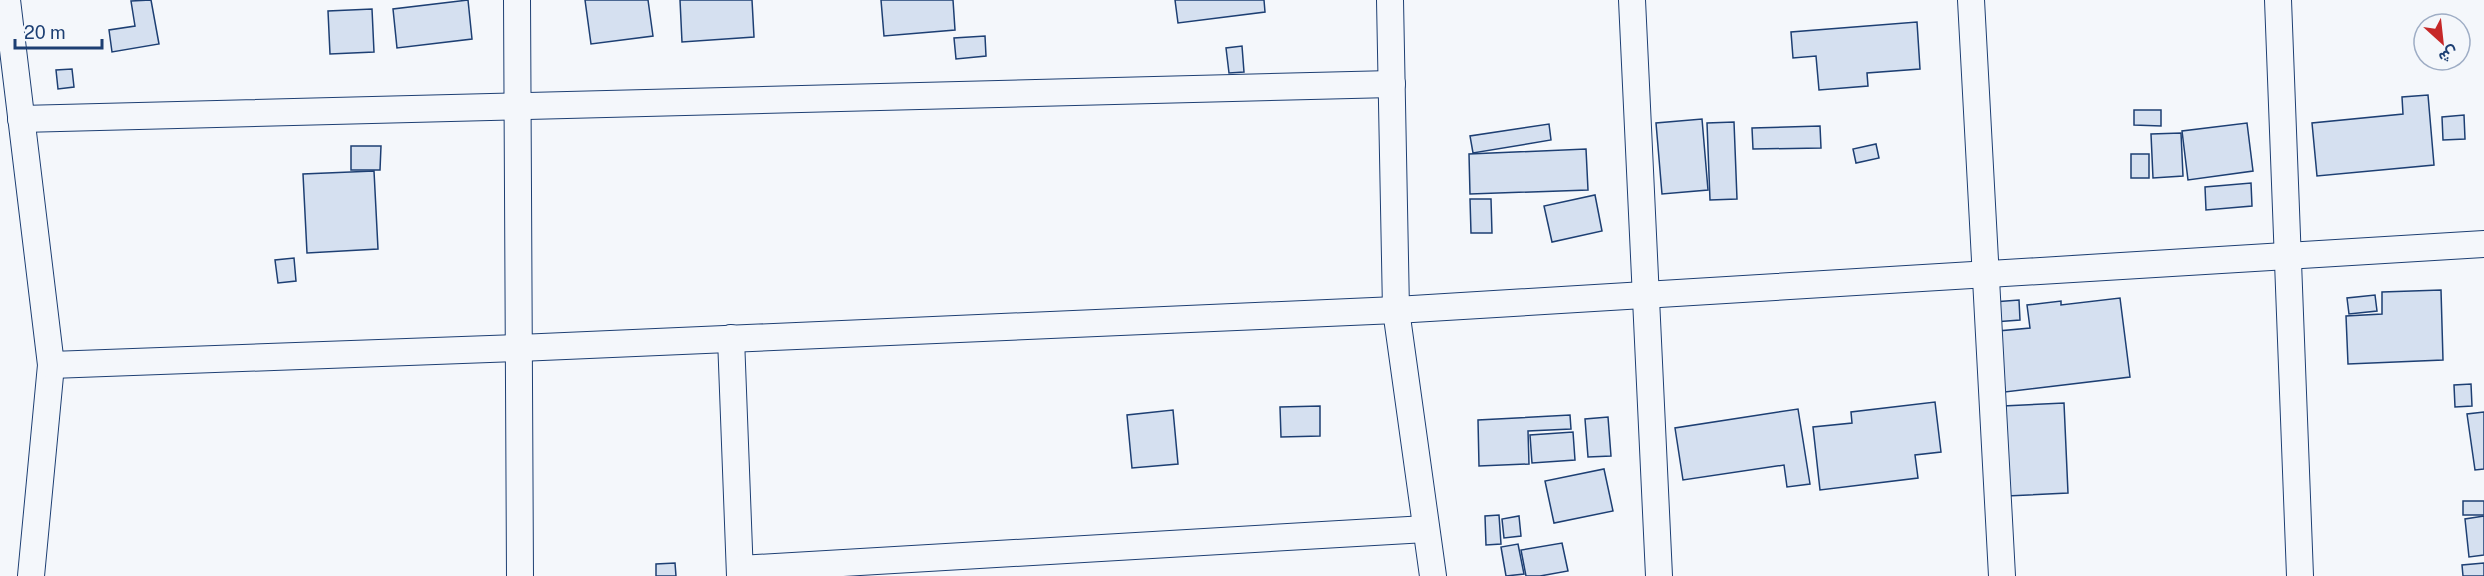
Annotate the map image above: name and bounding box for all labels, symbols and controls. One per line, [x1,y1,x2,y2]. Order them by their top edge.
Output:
scale bar [15,12,102,50]
north arrow [2412,12,2472,72]
text: 20 m [24,22,66,43]
text: ش [2436,42,2461,68]

